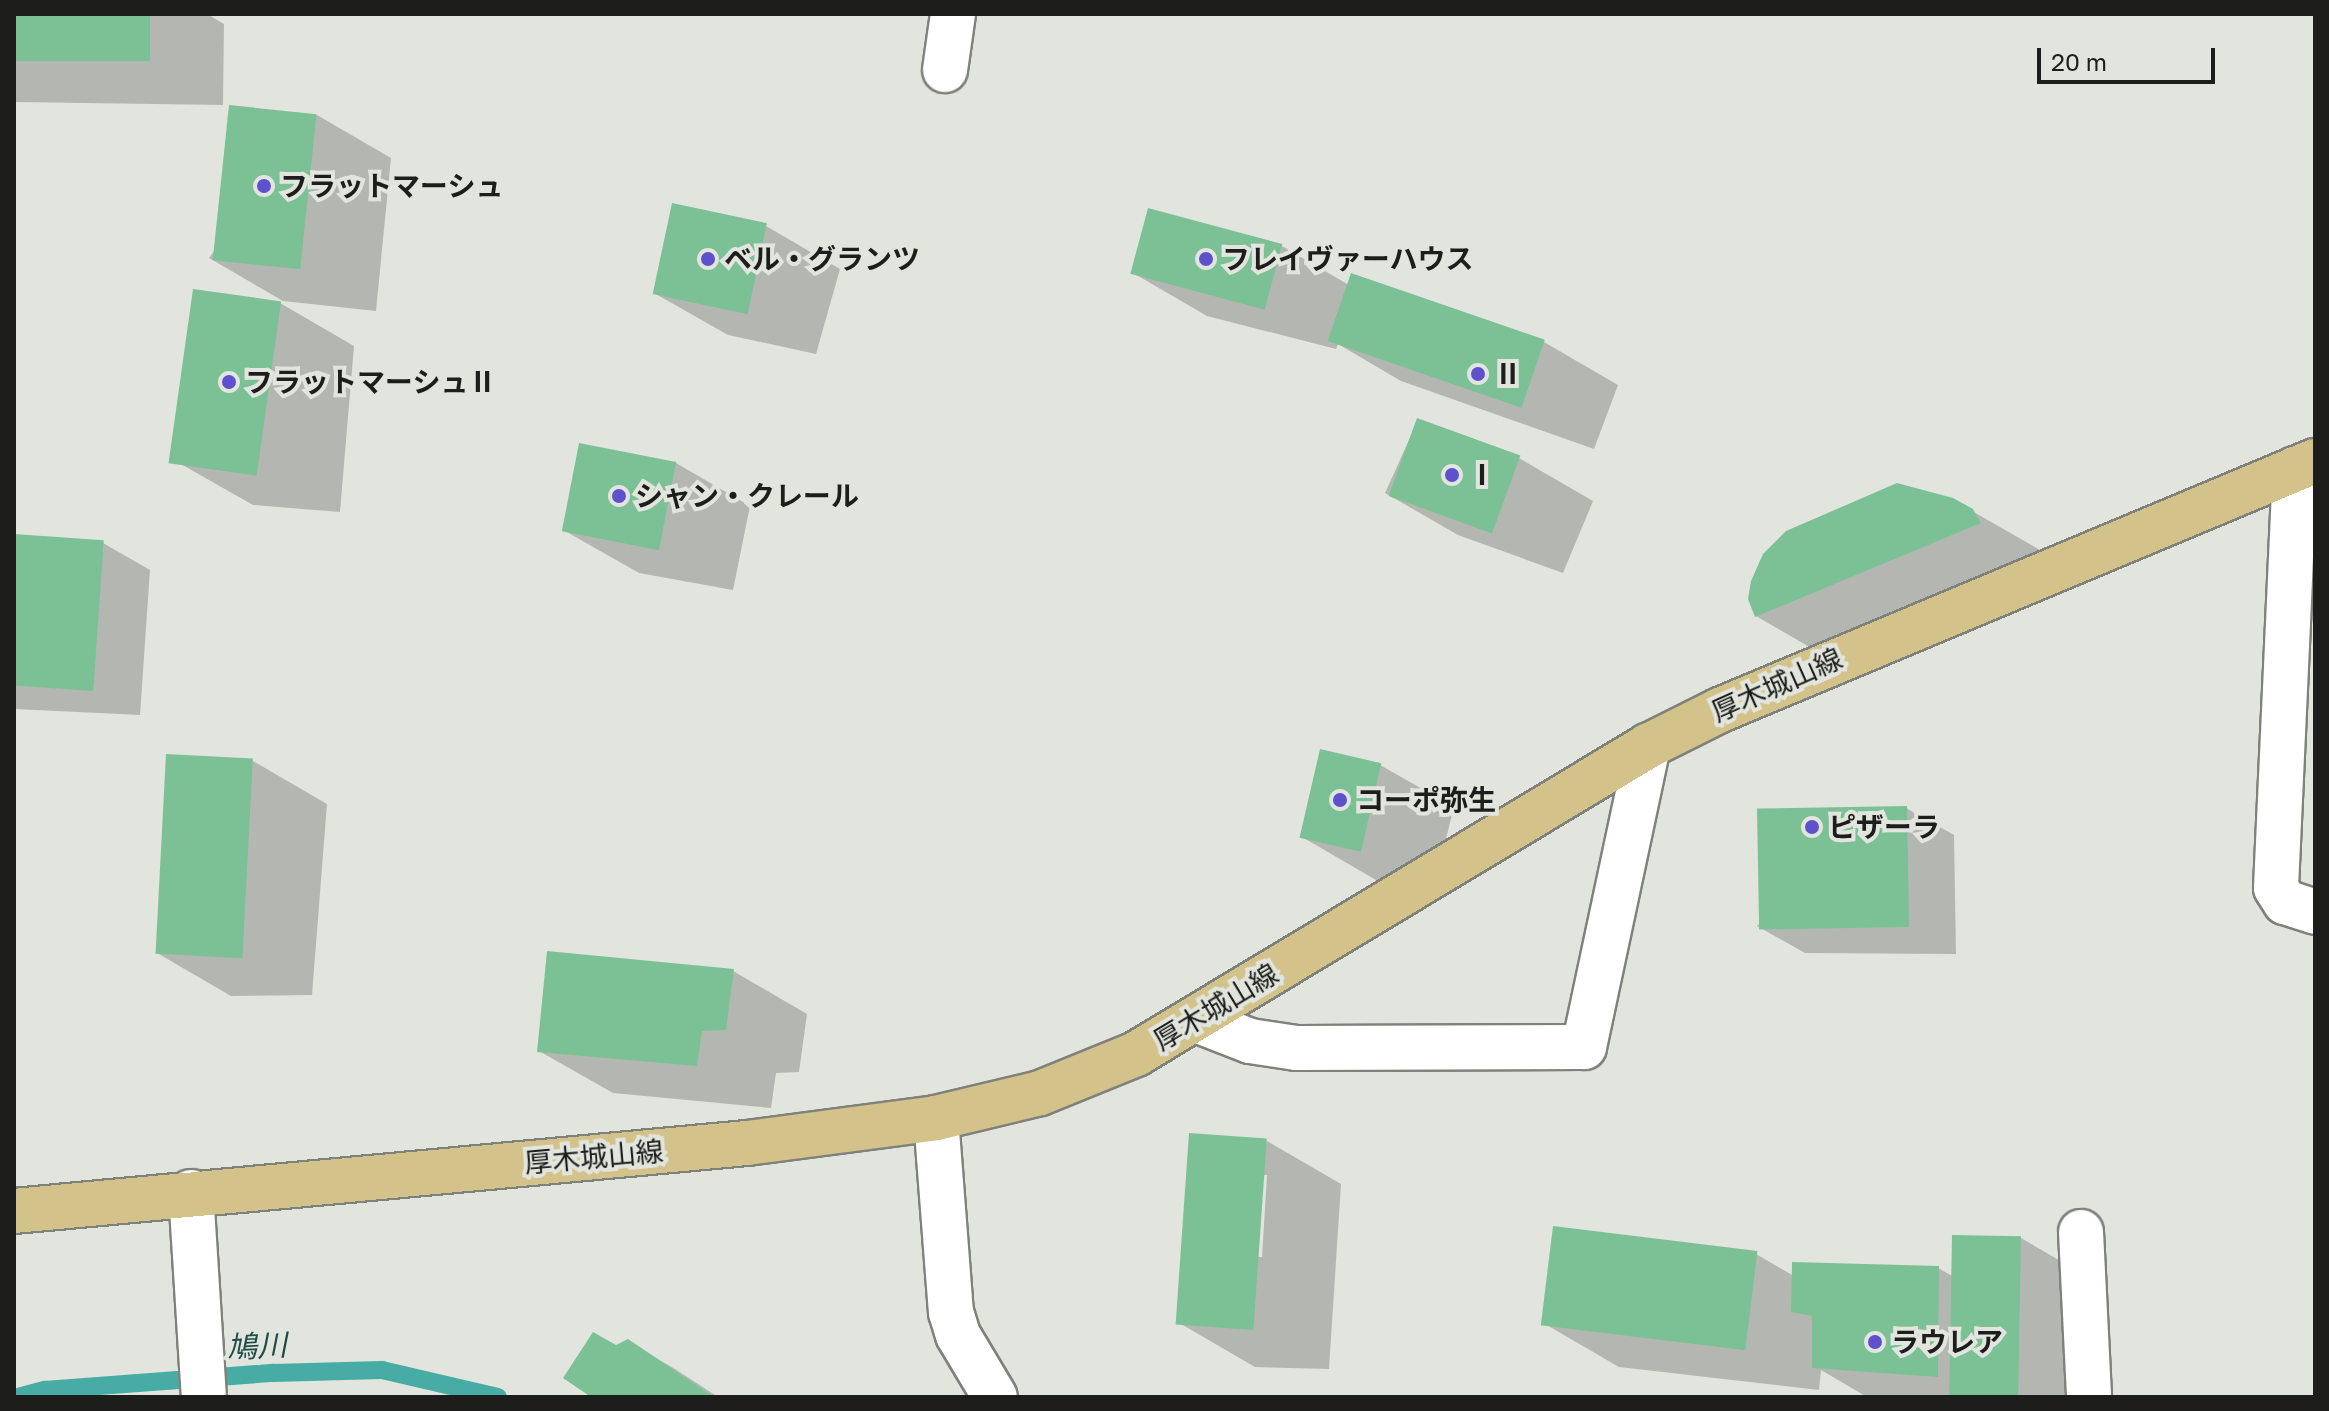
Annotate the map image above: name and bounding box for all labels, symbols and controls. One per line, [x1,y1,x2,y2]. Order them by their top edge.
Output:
scale bar [2041,32,2219,82]
text: 20 m [2051,47,2107,76]
place label: フラットマーシュ [280,169,504,203]
marker: フラットマーシュ [255,177,273,195]
place label: ベル・グランツ [724,242,920,276]
place label: フレイヴァーハウス [1222,242,1474,276]
marker: ベル・グランツ [699,250,717,268]
marker: フレイヴァーハウス [1197,250,1215,268]
place label: Ⅱ [1494,357,1522,391]
place label: フラットマーシュⅡ [245,365,497,399]
marker: Ⅱ [1469,365,1487,383]
marker: フラットマーシュⅡ [220,373,238,391]
place label: Ⅰ [1468,458,1496,492]
marker: Ⅰ [1443,466,1461,484]
place label: シャン・クレール [635,479,859,513]
marker: シャン・クレール [610,487,628,505]
street label: 厚木城山線 [1706,641,1848,729]
place label: コーポ弥生 [1356,783,1496,817]
marker: コーポ弥生 [1331,791,1349,809]
place label: ピザーラ [1828,810,1940,844]
marker: ピザーラ [1803,818,1821,836]
street label: 厚木城山線 [1147,957,1285,1057]
street label: 厚木城山線 [523,1134,665,1180]
place label: ラウレア [1891,1325,2003,1359]
water label: 鳩川 [226,1326,288,1366]
marker: ラウレア [1866,1333,1884,1351]

